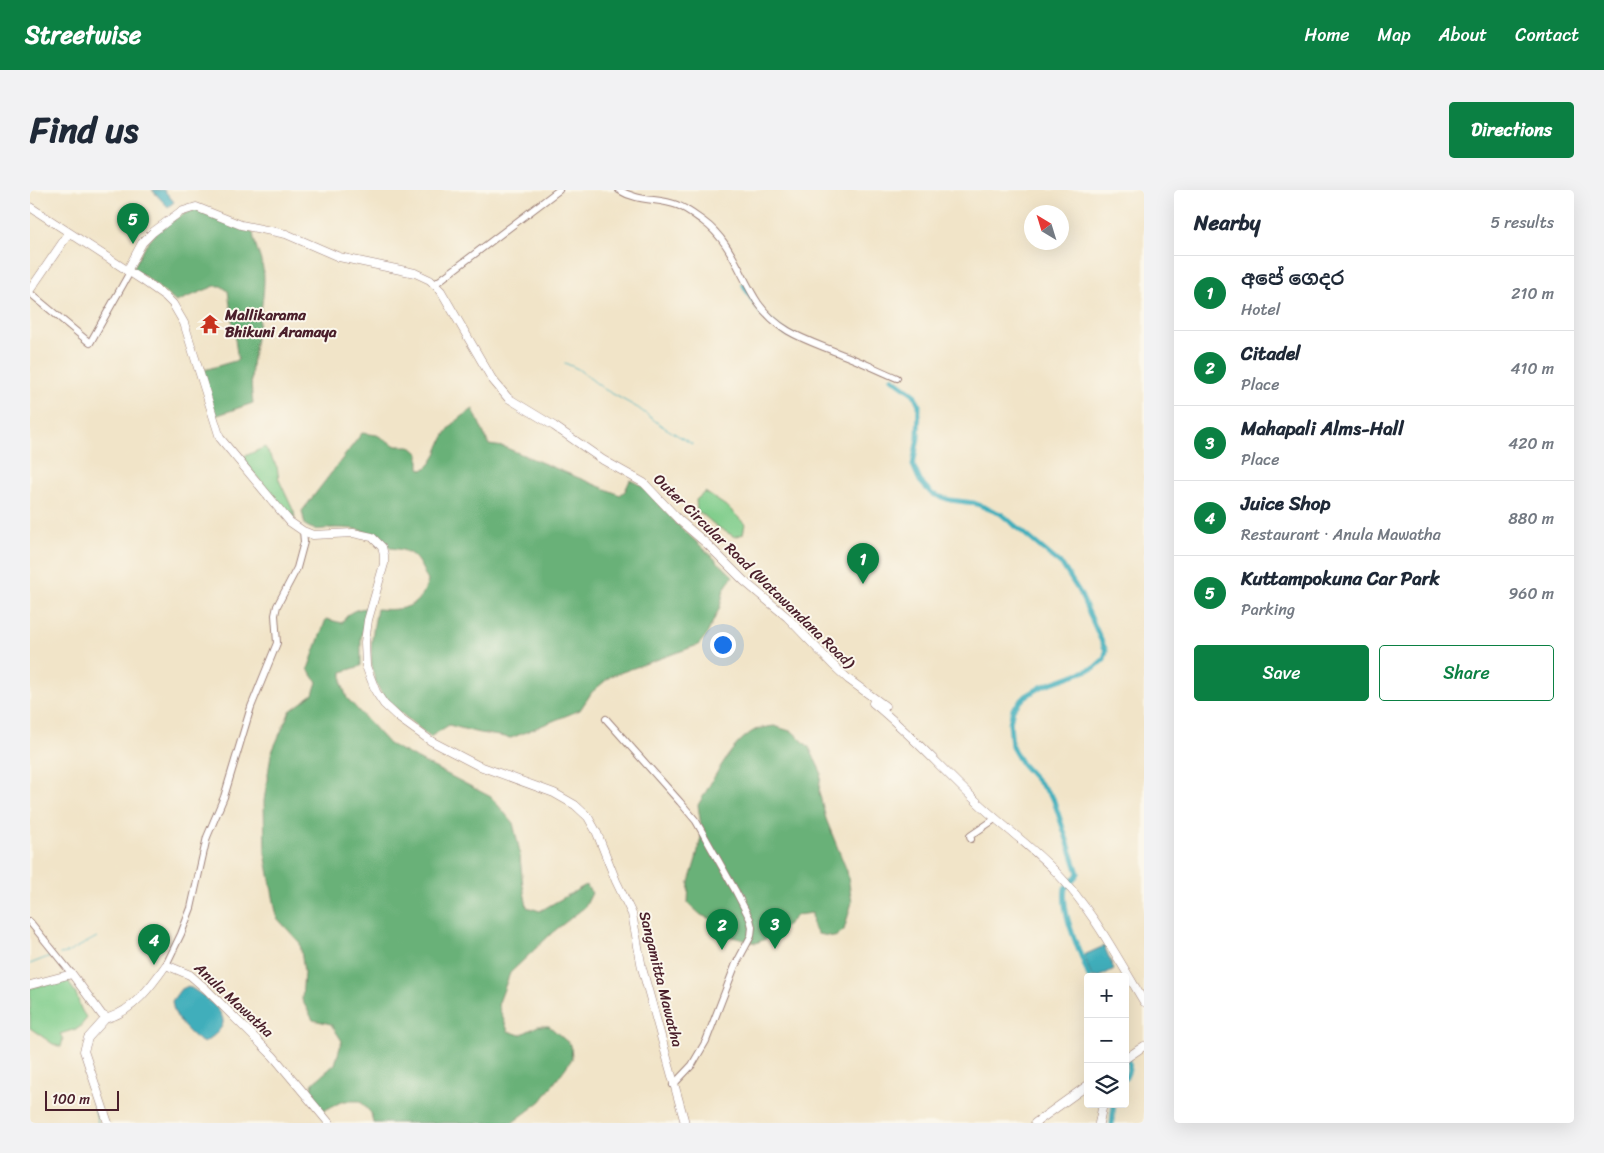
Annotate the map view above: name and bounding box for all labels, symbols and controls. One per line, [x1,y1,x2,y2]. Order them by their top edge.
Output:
text: Streetwise [25,14,141,56]
text: Home [1305,19,1350,51]
text: Map [1378,19,1411,51]
text: About [1439,19,1487,51]
text: Contact [1515,19,1579,51]
text: Find us [30,99,138,161]
button: Directions [1449,102,1574,158]
pin: 5 [117,203,149,244]
text: Nearby [1194,204,1260,242]
north arrow [1024,205,1069,250]
text: 5 results [1490,208,1554,237]
text: අපේ ගෙදර [1241,262,1344,295]
text: 1 [1207,279,1213,308]
text: 210 m [1511,279,1554,308]
text: Hotel [1241,295,1280,324]
place label: Mallikarama Bhikuni Aramaya [224,302,337,345]
temple icon: Mallikarama Bhikuni Aramaya [199,313,221,335]
text: Citadel [1241,337,1301,370]
text: 2 [1205,354,1215,383]
text: 410 m [1511,354,1554,383]
text: Place [1241,370,1280,399]
text: Mahapali Alms-Hall [1241,412,1404,445]
text: 3 [1206,429,1214,458]
text: 420 m [1508,429,1554,458]
text: Place [1241,445,1280,474]
street label: Outer Circular Road (Watawandana Road) [647,467,861,675]
text: Juice Shop [1241,487,1331,520]
text: 4 [1205,504,1215,533]
text: 880 m [1508,504,1554,533]
text: Restaurant · Anula Mawatha [1241,520,1441,549]
pin: 1 [847,543,879,584]
text: Kuttampokuna Car Park [1241,562,1440,595]
text: 5 [1205,579,1215,608]
text: 960 m [1509,579,1554,608]
text: Parking [1241,595,1295,624]
your location [710,632,736,658]
button: Save [1194,645,1369,701]
button: Share [1379,645,1554,701]
street label: Sangamitta Mawatha [632,908,691,1050]
pin: 3 [759,908,791,949]
pin: 2 [706,909,738,950]
pin: 4 [138,924,170,965]
street label: Anula Mawatha [187,955,280,1044]
map controls [1084,973,1129,1108]
button: + [1084,973,1129,1018]
button: − [1084,1018,1129,1063]
button: layers [1084,1063,1129,1108]
text: 100 m [52,1087,90,1112]
scale bar [45,1088,119,1111]

